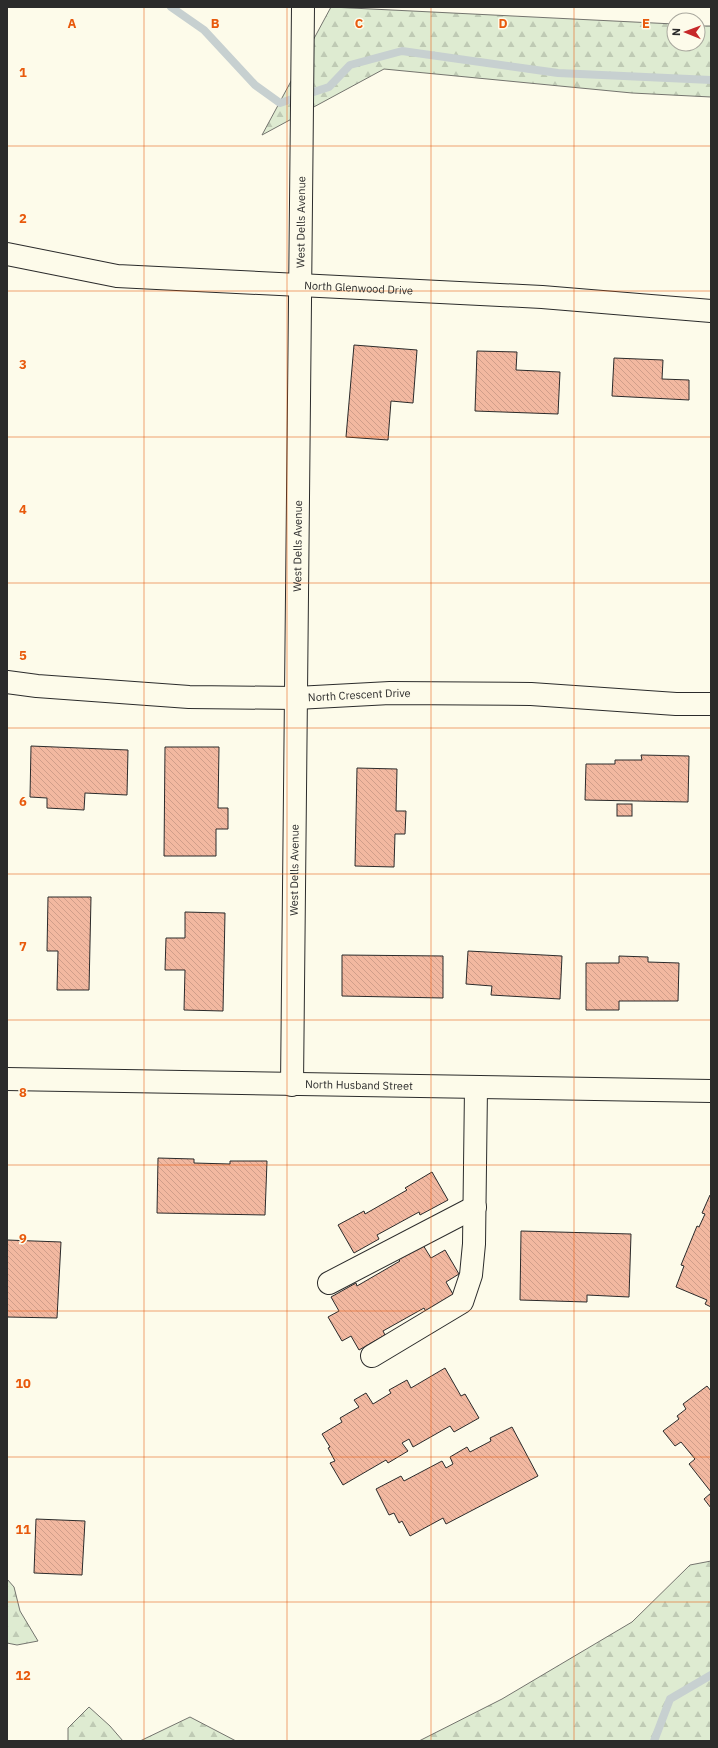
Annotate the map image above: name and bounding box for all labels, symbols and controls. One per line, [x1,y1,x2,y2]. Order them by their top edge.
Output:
north arrow [666,12,706,52]
text: A [68,15,77,32]
text: B [211,15,220,32]
text: C [355,15,364,32]
text: D [498,15,508,32]
text: E [642,15,650,32]
text: N [669,28,683,36]
text: 1 [19,64,27,81]
street label: West Dells Avenue [293,176,308,268]
text: 2 [19,210,27,227]
street label: North Glenwood Drive [304,278,413,298]
text: 3 [19,356,27,373]
street label: West Dells Avenue [290,500,305,592]
text: 4 [19,501,27,518]
text: 5 [19,647,27,664]
street label: North Crescent Drive [308,686,411,704]
text: 6 [19,793,27,810]
street label: West Dells Avenue [287,824,302,916]
text: 7 [19,938,27,955]
street label: North Husband Street [305,1077,413,1093]
text: 8 [19,1084,27,1101]
text: 9 [19,1230,27,1247]
text: 10 [15,1375,31,1392]
text: 11 [15,1521,31,1538]
text: 12 [15,1667,31,1684]

